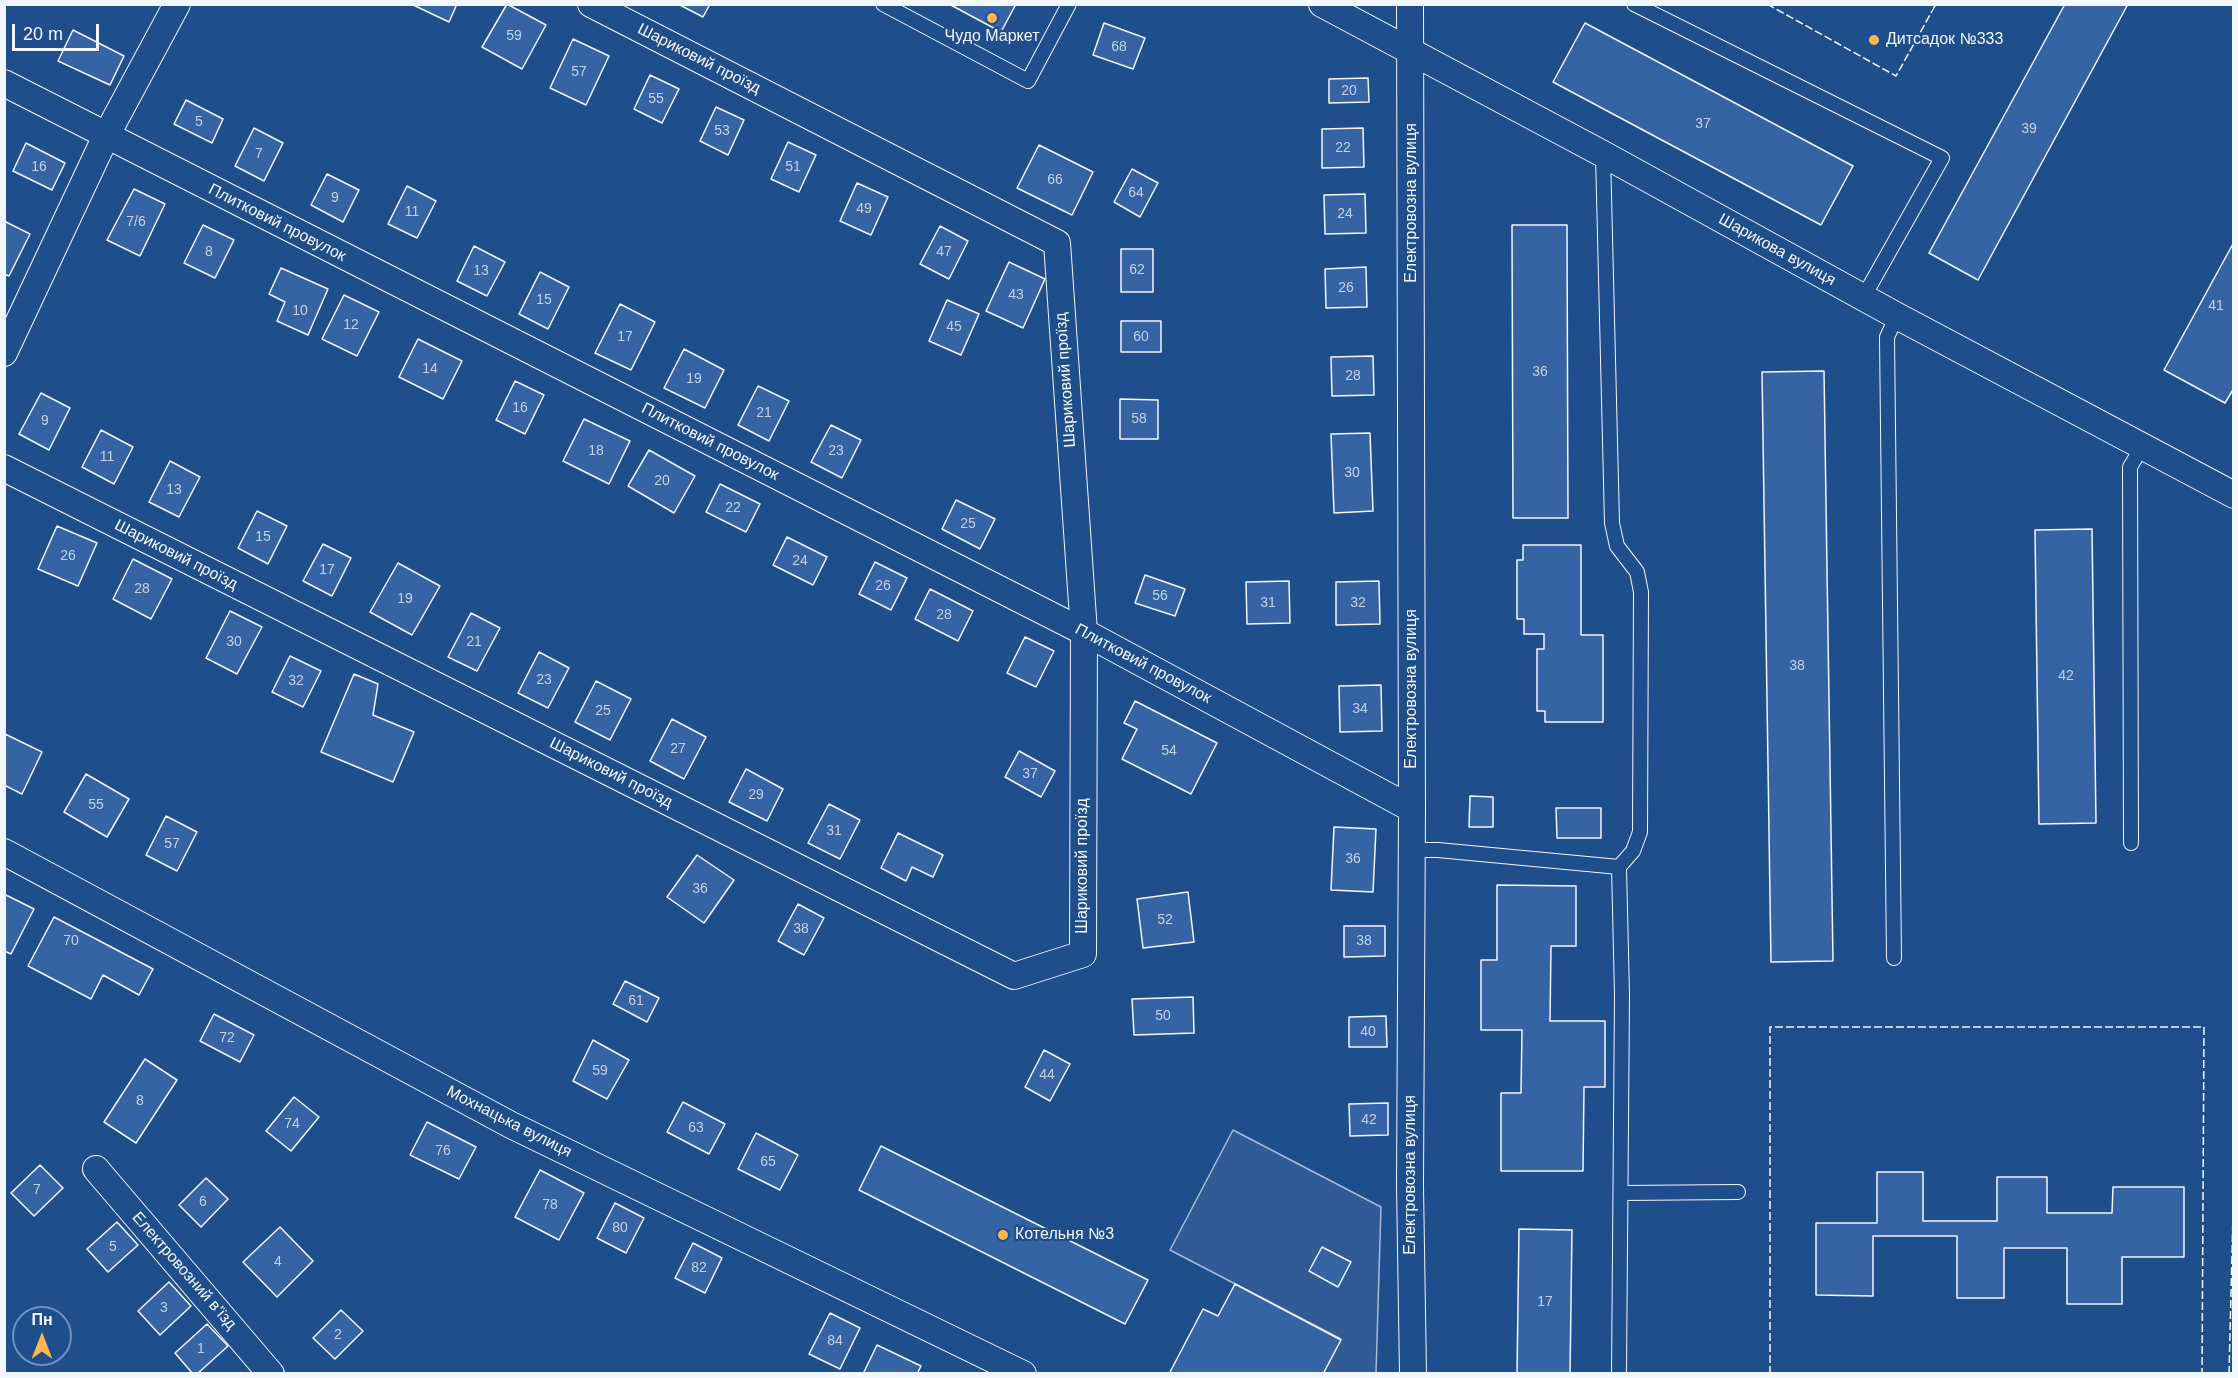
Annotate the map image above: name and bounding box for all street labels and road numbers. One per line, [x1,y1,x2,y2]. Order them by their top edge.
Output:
street label: Шариковий проїзд [634,20,764,98]
street label: Електровозна вулиця [1402,123,1422,283]
street label: Плитковий провулок [205,180,349,266]
street label: Шарикова вулиця [1715,210,1839,290]
street label: Шариковий проїзд [1052,312,1080,448]
street label: Плитковий провулок [638,399,782,485]
street label: Шариковий проїзд [111,516,241,594]
street label: Електровозна вулиця [1402,609,1422,769]
street label: Плитковий провулок [1072,620,1214,708]
street label: Шариковий проїзд [546,734,676,812]
street label: Шариковий проїзд [1073,798,1093,934]
street label: Мохнацька вулиця [443,1082,575,1162]
street label: Електровозна вулиця [1401,1095,1421,1255]
street label: Електровозний в’їзд [128,1208,240,1334]

